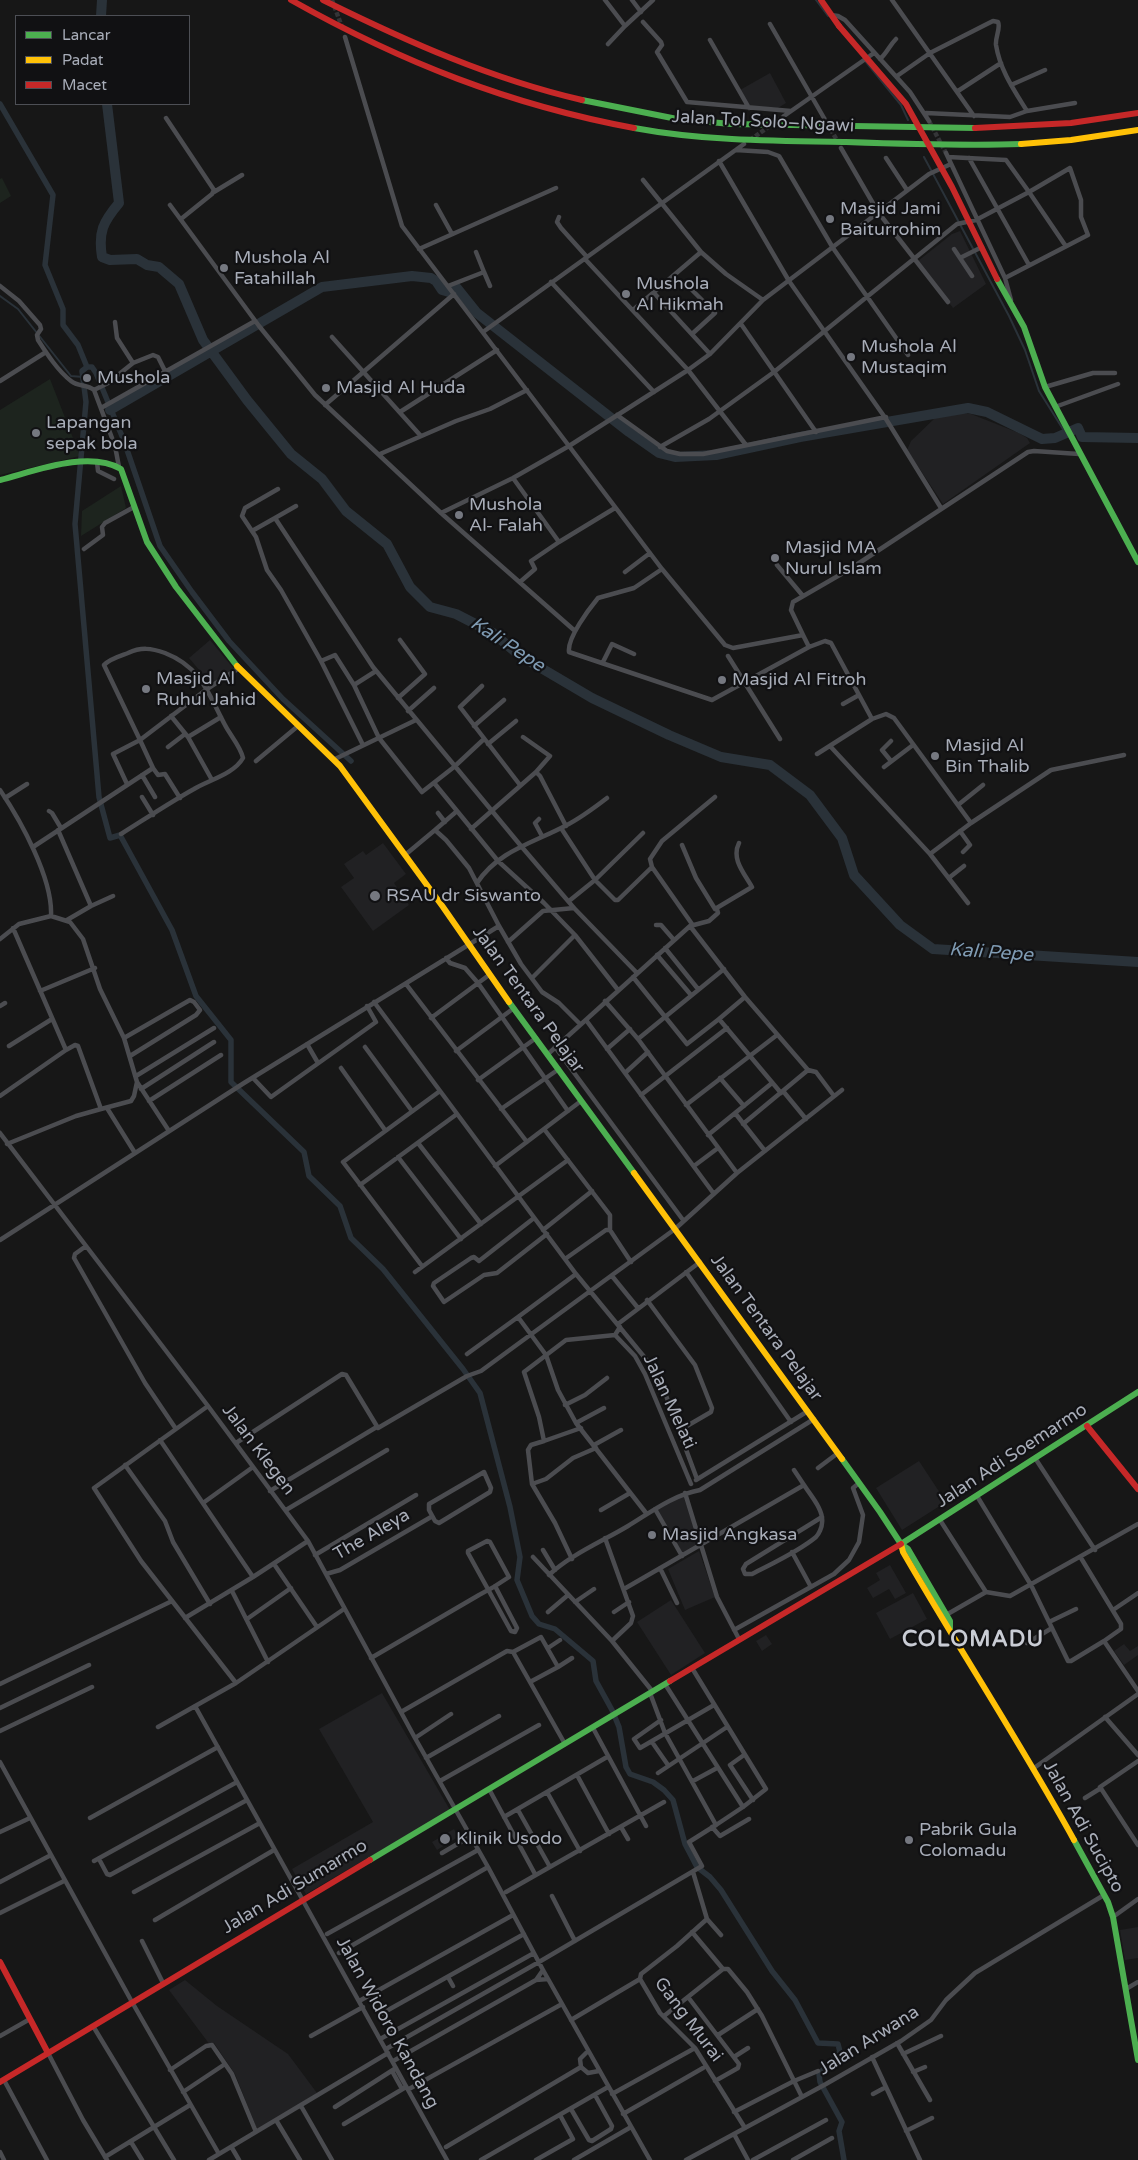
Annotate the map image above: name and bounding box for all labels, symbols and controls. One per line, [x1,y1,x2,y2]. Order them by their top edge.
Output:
legend [15,15,190,105]
text: Lancar [62,26,110,44]
text: Padat [62,51,104,69]
text: Macet [62,76,107,94]
street label: Jalan Tol Solo–Ngawi [671,106,855,138]
place label: Masjid Jami Baiturrohim [840,198,941,240]
marker: Masjid Jami Baiturrohim [824,213,836,225]
place label: Mushola Al Fatahillah [234,247,330,290]
marker: Mushola Al Fatahillah [218,262,230,274]
place label: Mushola Al Hikmah [636,273,724,316]
marker: Mushola Al Hikmah [620,288,632,300]
place label: Mushola Al Mustaqim [861,336,957,378]
marker: Mushola Al Mustaqim [845,351,857,363]
place label: Mushola [97,367,170,389]
marker: Mushola [81,372,93,384]
place label: Masjid Al Huda [336,377,466,399]
marker: Masjid Al Huda [320,382,332,394]
place label: Lapangan sepak bola [46,412,138,454]
marker: Lapangan sepak bola [30,427,42,439]
place label: Mushola Al- Falah [469,494,543,536]
marker: Mushola Al- Falah [453,509,465,521]
place label: Masjid MA Nurul Islam [785,537,882,580]
marker: Masjid MA Nurul Islam [769,552,781,564]
water label: Kali Pepe [466,613,548,677]
place label: Masjid Al Ruhul Jahid [156,668,256,711]
place label: Masjid Al Fitroh [732,669,866,691]
marker: Masjid Al Fitroh [716,674,728,686]
marker: Masjid Al Ruhul Jahid [140,683,152,695]
place label: Masjid Al Bin Thalib [945,735,1030,778]
marker: Masjid Al Bin Thalib [929,750,941,762]
place label: RSAU dr Siswanto [386,885,541,907]
marker: RSAU dr Siswanto [368,889,382,903]
street label: Jalan Tentara Pelajar [467,922,589,1078]
water label: Kali Pepe [948,939,1034,967]
street label: Jalan Tentara Pelajar [705,1250,827,1406]
street label: Jalan Melati [638,1351,700,1453]
street label: Jalan Adi Soemarmo [932,1399,1092,1513]
street label: Jalan Klegen [217,1400,299,1500]
street label: The Aleya [330,1505,414,1565]
place label: Masjid Angkasa [662,1524,797,1546]
marker: Masjid Angkasa [646,1529,658,1541]
district label: COLOMADU [901,1627,1045,1653]
street label: Jalan Adi Sucipto [1038,1757,1128,1897]
place label: Pabrik Gula Colomadu [919,1819,1017,1862]
place label: Klinik Usodo [456,1828,562,1850]
marker: Klinik Usodo [438,1832,452,1846]
marker: Pabrik Gula Colomadu [903,1834,915,1846]
street label: Jalan Adi Sumarmo [219,1835,371,1939]
street label: Jalan Widoro Kandang [331,1933,443,2113]
street label: Gang Murai [649,1973,727,2067]
street label: Jalan Arwana [815,2002,923,2080]

